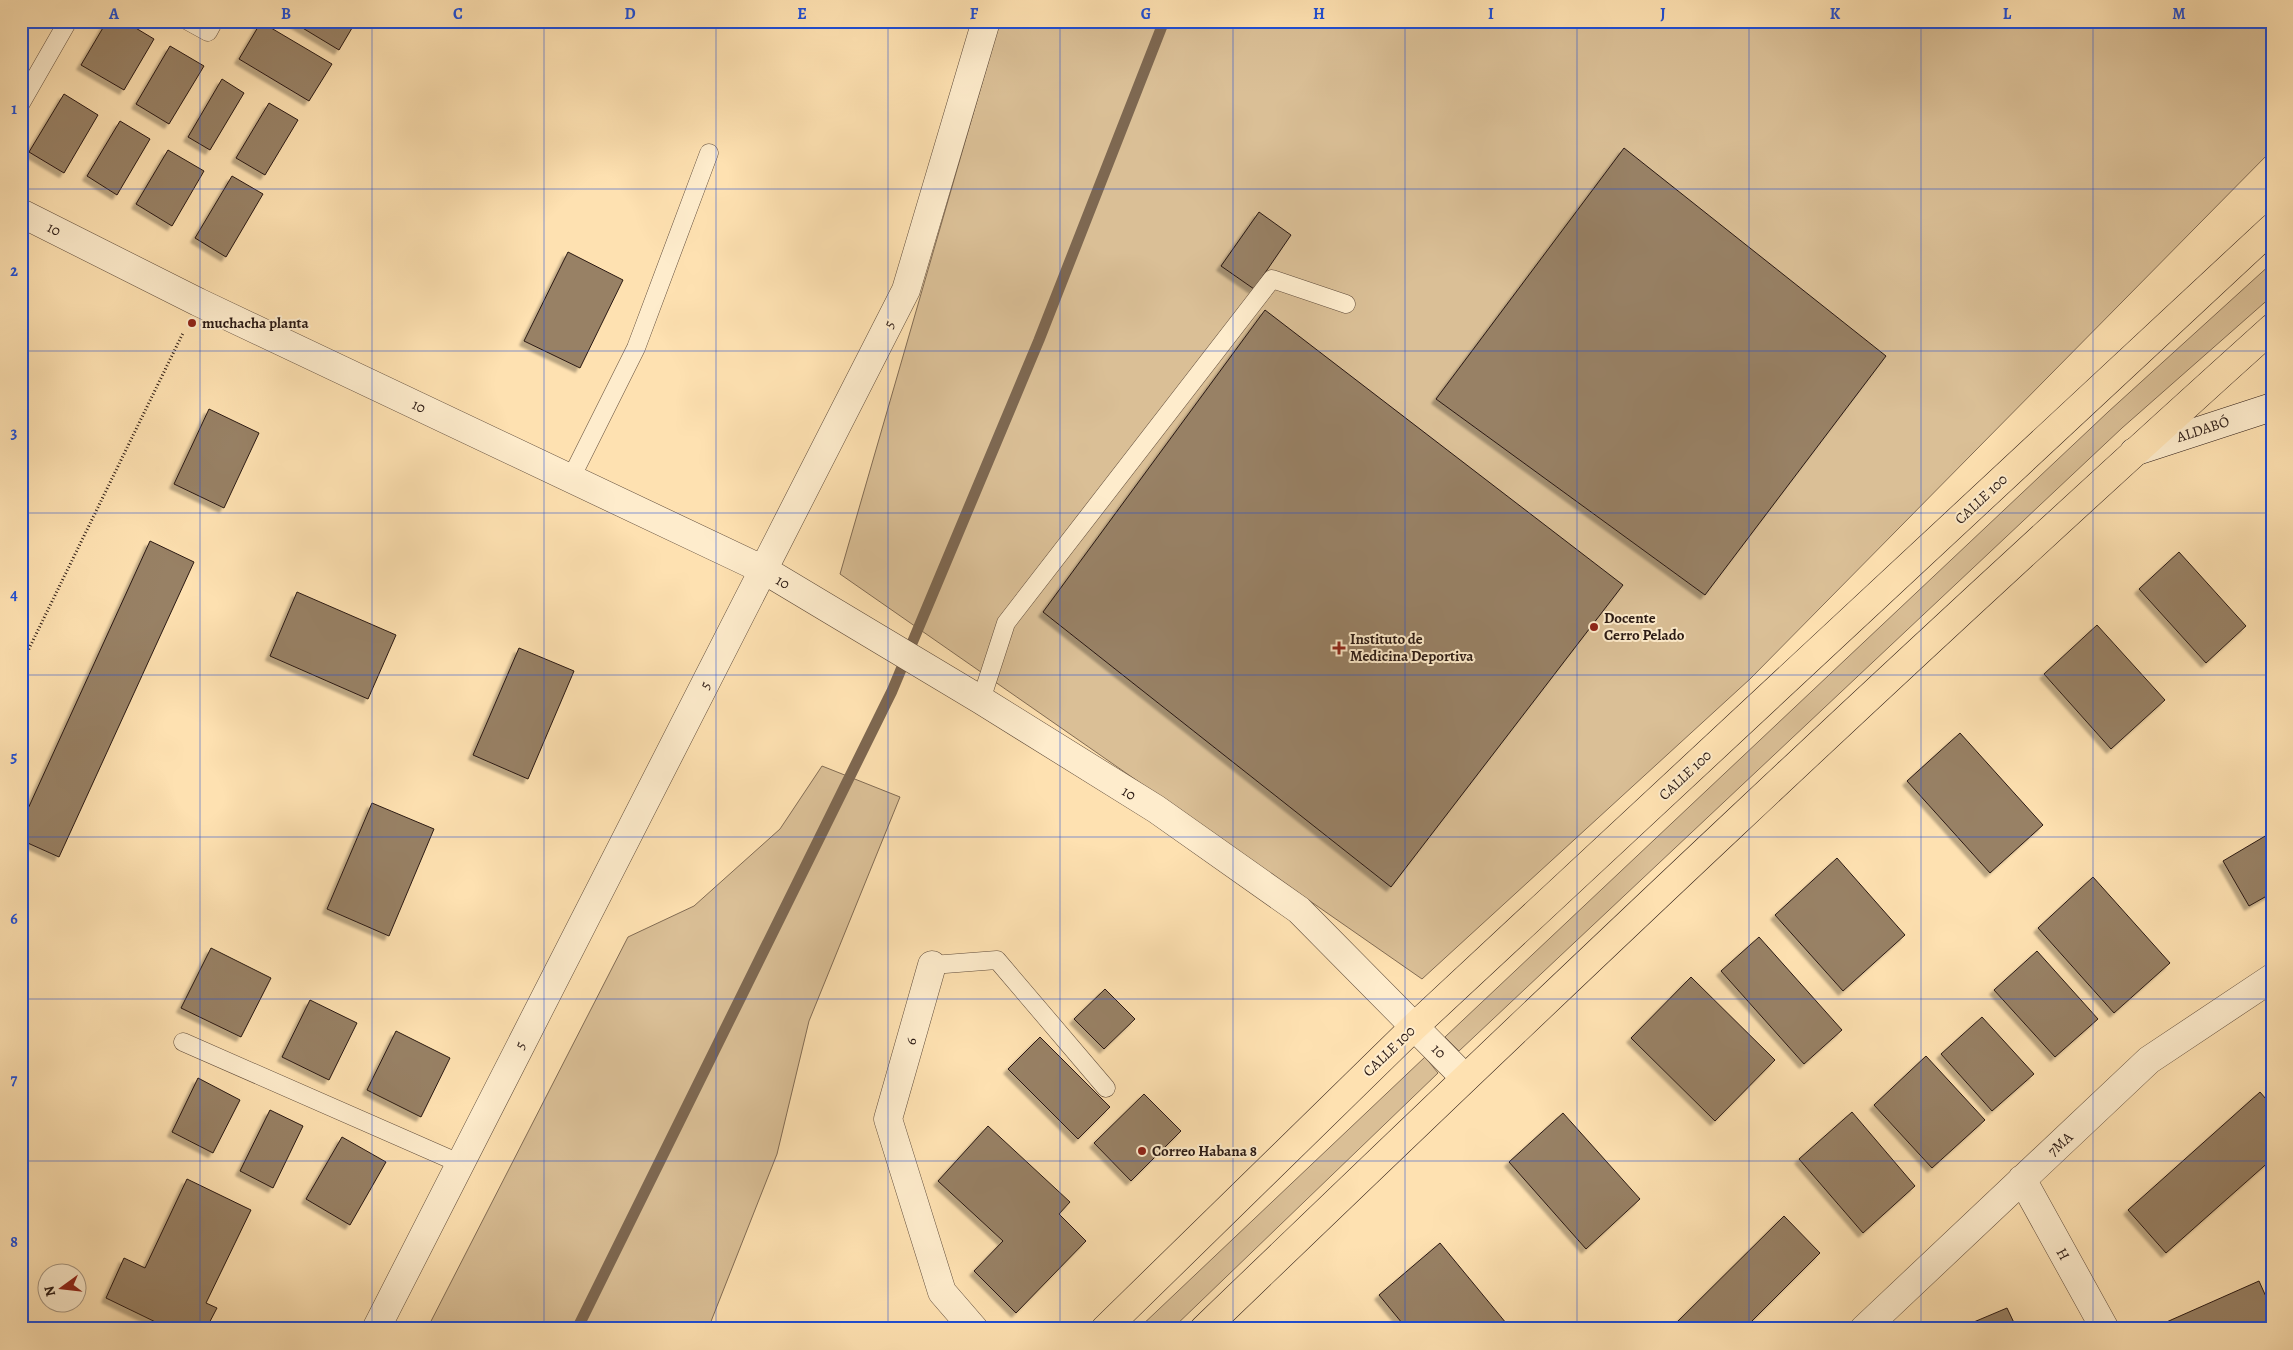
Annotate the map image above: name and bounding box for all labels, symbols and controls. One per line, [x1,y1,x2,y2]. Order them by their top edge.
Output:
text: A [108,3,120,25]
text: B [281,3,291,25]
text: C [453,3,463,25]
text: D [624,3,636,25]
text: E [797,3,807,25]
text: F [970,3,979,25]
text: G [1141,3,1151,25]
text: H [1313,3,1325,25]
text: I [1488,3,1494,25]
text: J [1660,3,1666,25]
text: K [1830,3,1841,25]
text: L [2003,3,2012,25]
text: M [2172,3,2186,25]
text: 1 [11,98,17,120]
street label: 10 [44,217,64,241]
text: 2 [10,260,18,282]
place label: muchacha planta [202,313,310,333]
marker: muchacha planta [186,317,198,329]
street label: 5 [879,317,899,331]
street label: 10 [409,394,429,418]
street label: ALDABÓ [2173,411,2232,447]
text: 3 [11,422,18,444]
street label: CALLE 100 [1950,469,2012,529]
street label: 10 [772,570,794,594]
text: 4 [10,584,18,606]
place label: Docente Cerro Pelado [1604,608,1685,645]
marker: Docente Cerro Pelado [1588,621,1600,633]
place label: Instituto de Medicina Deportiva [1350,629,1474,666]
marker: Instituto de Medicina Deportiva [1332,641,1346,655]
street label: 5 [695,678,715,692]
street label: CALLE 100 [1654,745,1716,805]
text: 5 [11,746,18,768]
street label: 10 [1118,781,1140,805]
text: 6 [10,908,18,930]
street label: CALLE 100 [1358,1021,1420,1081]
street label: 6 [900,1035,922,1047]
street label: 5 [510,1038,530,1052]
street label: 10 [1427,1039,1451,1063]
text: 7 [11,1069,18,1091]
street label: 7MA [2043,1127,2077,1161]
place label: Correo Habana 8 [1152,1141,1257,1161]
marker: Correo Habana 8 [1136,1145,1148,1157]
text: 8 [10,1231,18,1253]
street label: H [2052,1244,2074,1264]
north arrow [38,1262,88,1312]
text: N [39,1284,60,1299]

